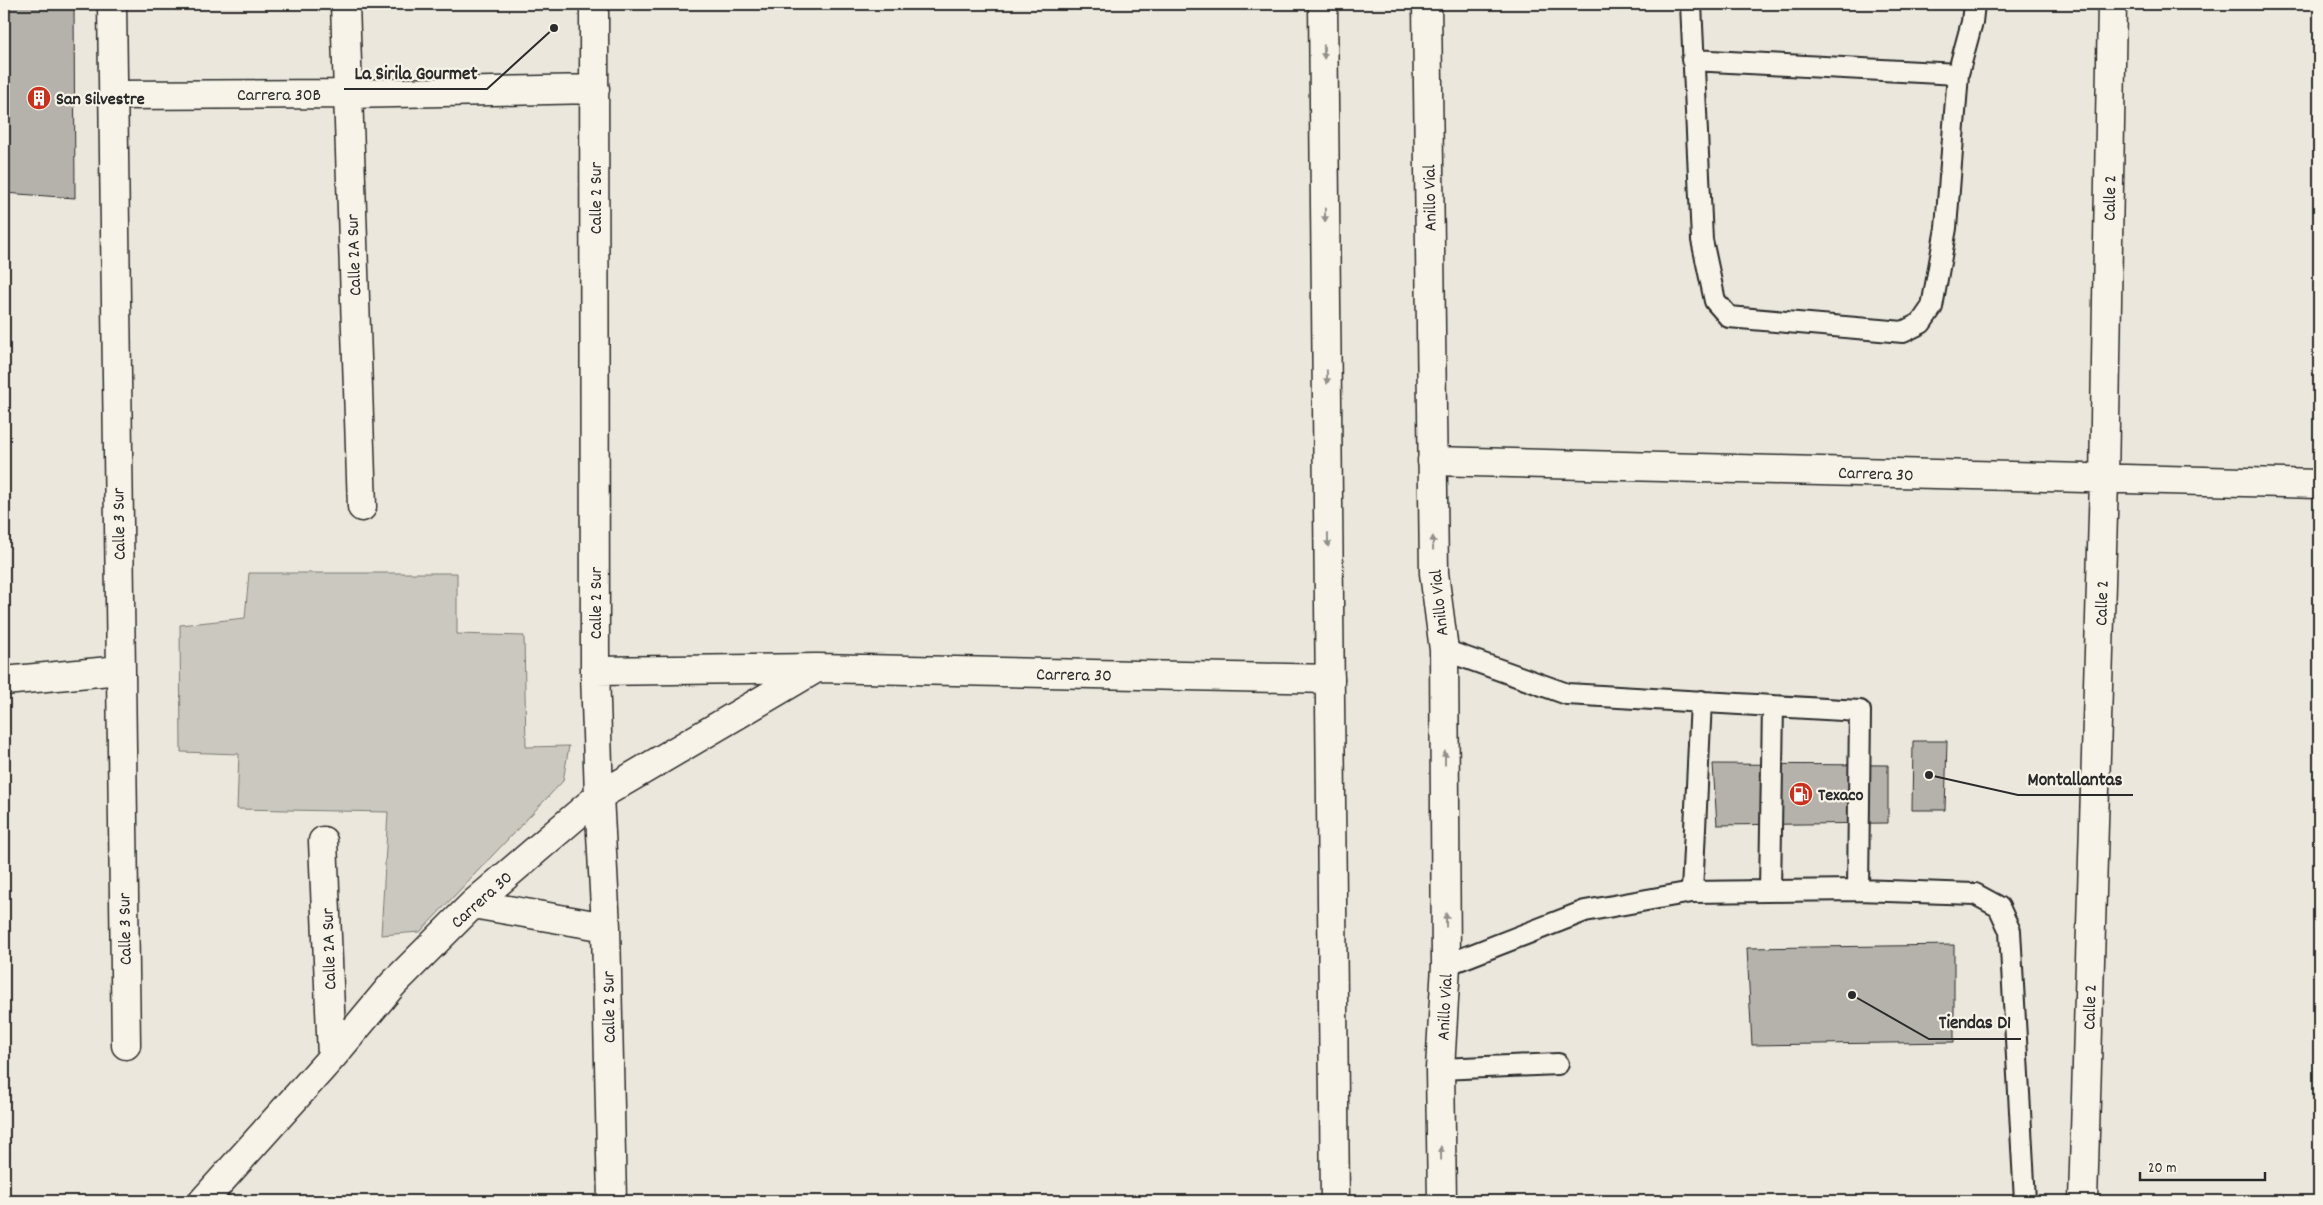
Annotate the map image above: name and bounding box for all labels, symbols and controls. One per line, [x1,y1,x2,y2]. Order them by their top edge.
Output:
one-way arrow [1320,45,1328,61]
callout: La Sirila Gourmet [344,55,487,89]
text: La Sirila Gourmet [355,62,477,89]
street label: Carrera 30B [237,84,321,109]
building icon: San Silvestre [26,85,52,111]
place label: San Silvestre [56,88,145,113]
street label: Calle 2 Sur [585,162,610,234]
street label: Anillo Vial [1418,164,1445,232]
street label: Calle 2 [2099,175,2124,221]
one-way arrow [1321,207,1329,223]
street label: Calle 2A Sur [342,213,369,296]
one-way arrow [1323,370,1331,386]
street label: Carrera 30 [1838,462,1914,489]
street label: Calle 3 Sur [107,487,134,560]
one-way arrow [1325,532,1333,548]
one-way arrow [1429,535,1437,551]
street label: Calle 2 Sur [585,567,610,639]
street label: Anillo Vial [1424,568,1456,637]
street label: Calle 2 [2090,580,2117,626]
street label: Carrera 30 [1036,663,1112,690]
one-way arrow [1441,749,1449,765]
callout: Montallantas [2018,761,2133,795]
text: Montallantas [2028,768,2122,795]
fuel station icon: Texaco [1788,781,1814,807]
place label: Texaco [1818,784,1864,809]
street label: Carrera 30 [446,866,519,935]
street label: Calle 3 Sur [113,892,140,965]
street label: Calle 2A Sur [317,907,344,990]
one-way arrow [1442,912,1450,928]
street label: Calle 2 Sur [597,970,624,1043]
street label: Anillo Vial [1432,972,1461,1041]
street label: Calle 2 [2078,984,2105,1030]
callout: Tiendas D1 [1929,1005,2021,1039]
text: Tiendas D1 [1939,1011,2011,1038]
one-way arrow [1437,1144,1445,1160]
scale bar [2140,1150,2266,1182]
text: 20 m [2148,1158,2176,1180]

